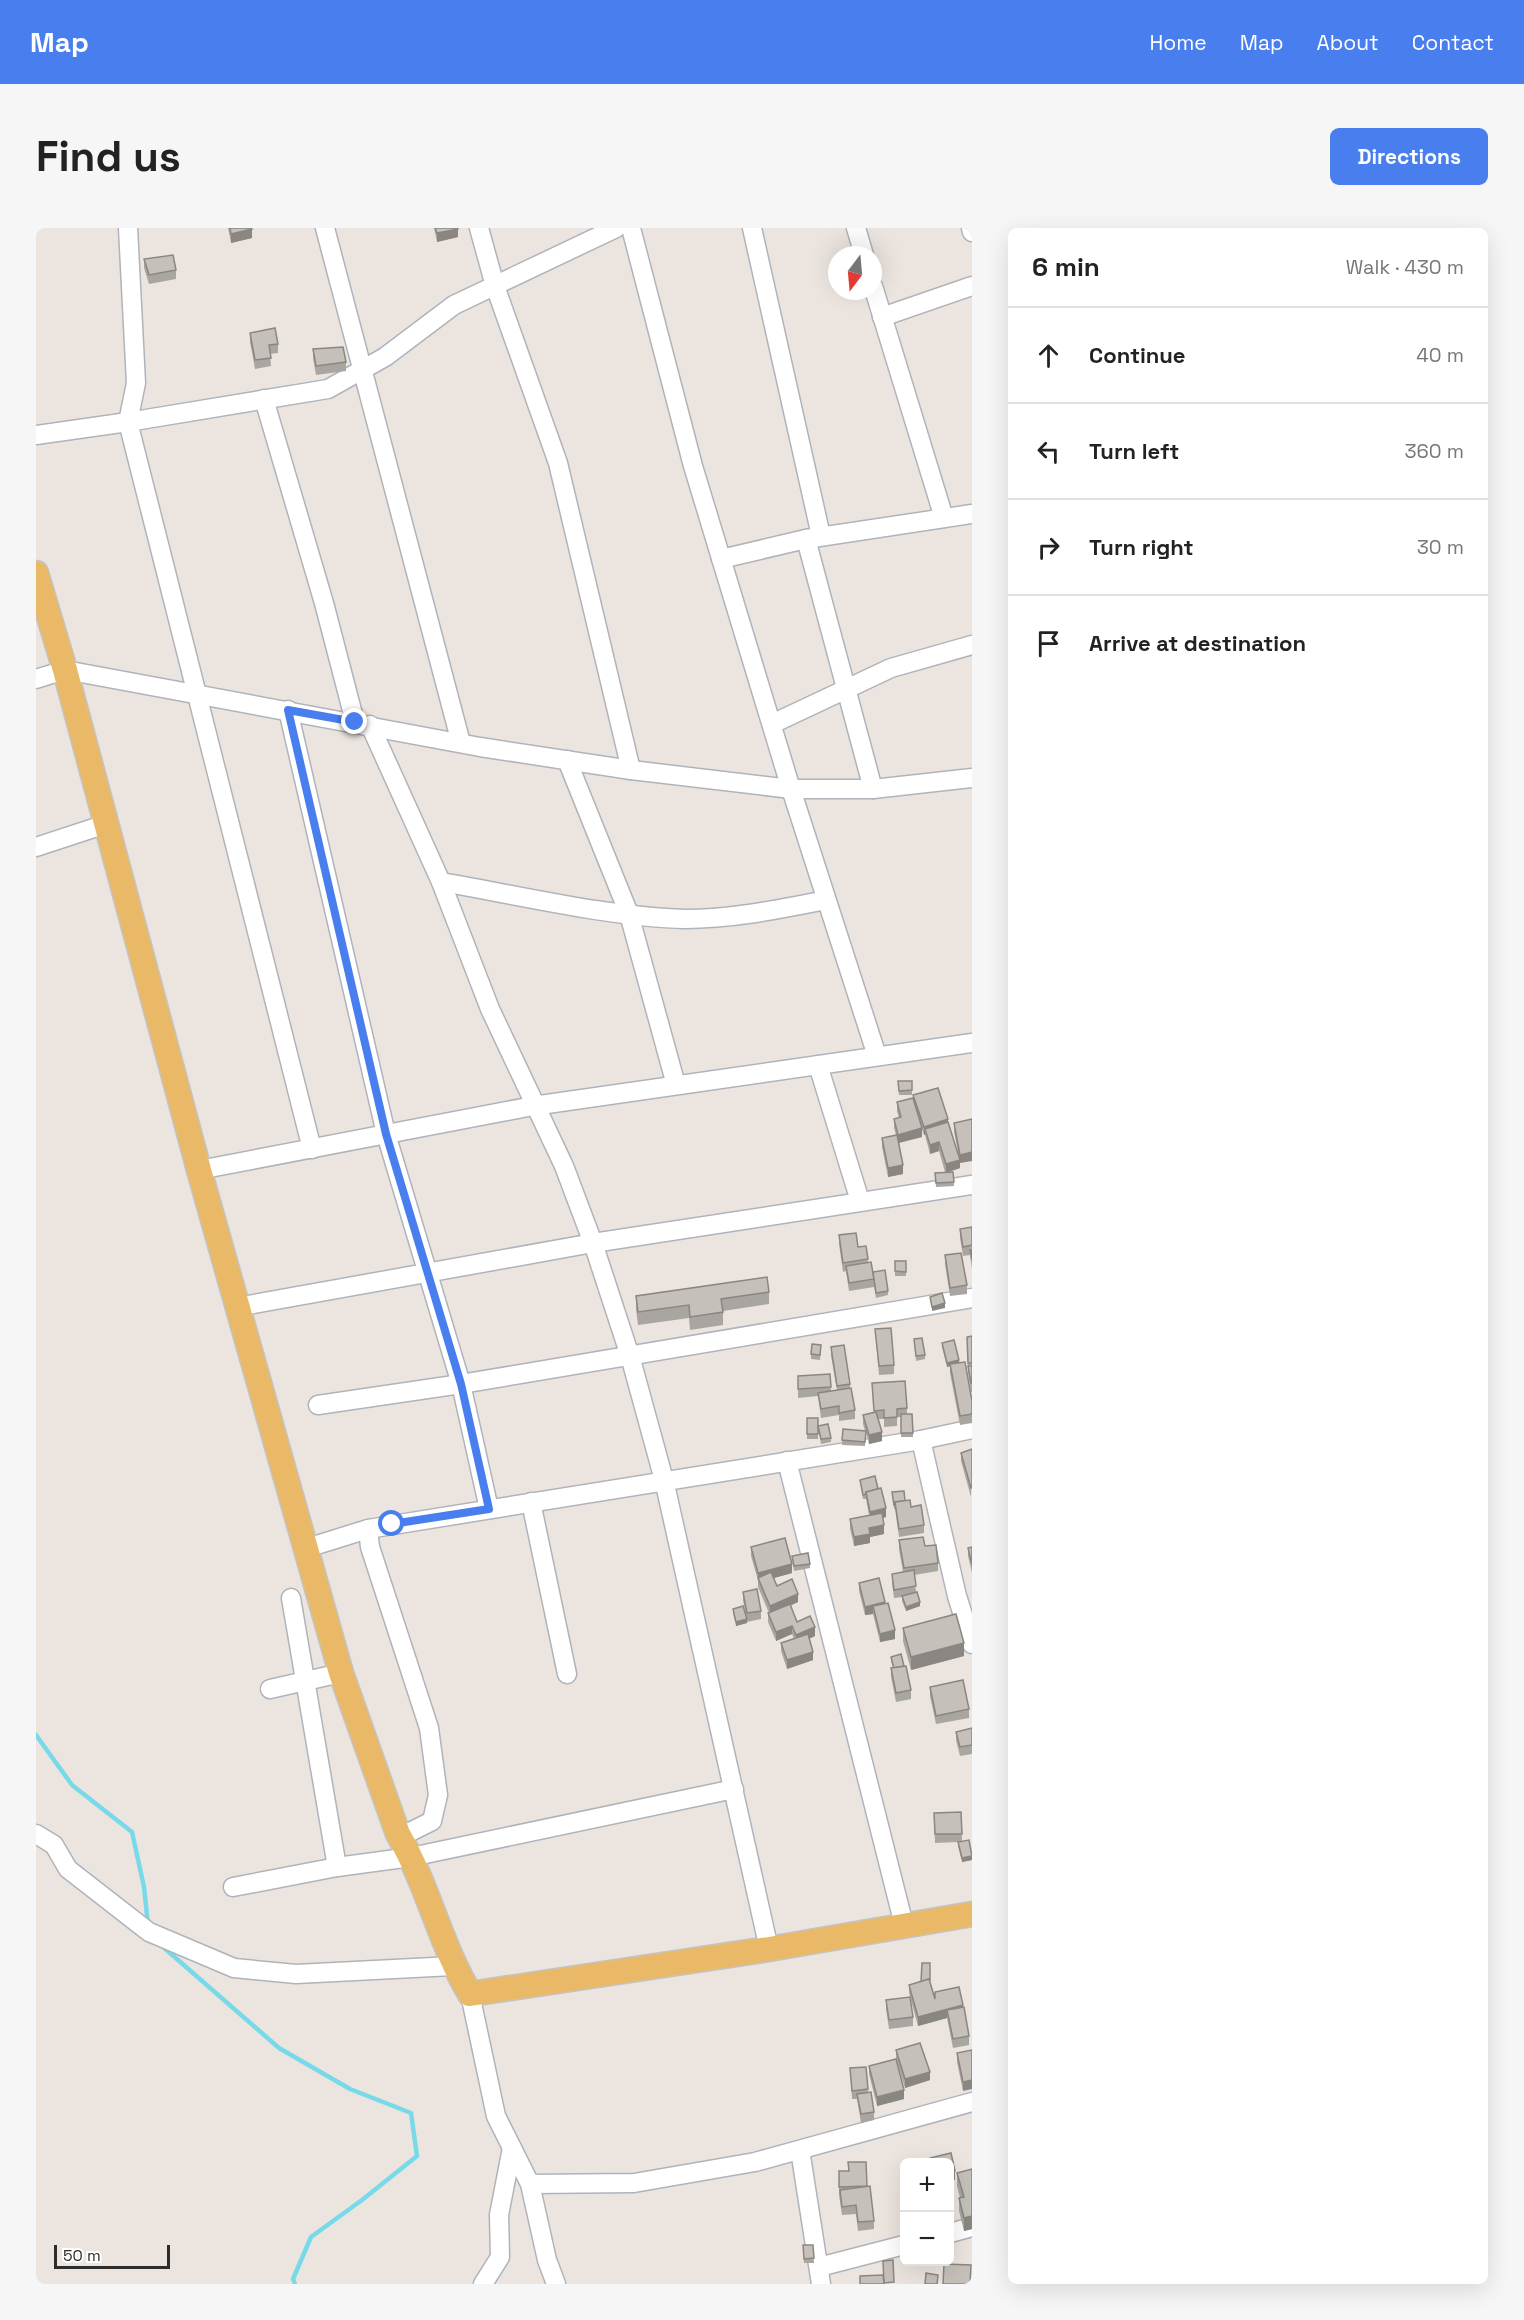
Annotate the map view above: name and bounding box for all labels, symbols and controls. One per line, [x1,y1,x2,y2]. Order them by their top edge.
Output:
text: Map [30,24,89,60]
text: Home [1149,29,1207,56]
text: Map [1240,29,1284,56]
text: About [1317,29,1379,56]
text: Contact [1412,29,1494,56]
button: Directions [1330,128,1488,185]
text: Find us [36,130,181,183]
north arrow [828,246,882,300]
text: 6 min [1032,250,1100,284]
text: Walk · 430 m [1346,254,1464,280]
icon: ahead [1032,339,1065,372]
text: Continue [1089,341,1185,369]
text: 40 m [1416,342,1464,368]
icon: left [1032,435,1065,468]
text: Turn left [1089,437,1179,465]
text: 360 m [1405,438,1464,464]
icon: right [1032,531,1065,564]
text: Turn right [1089,533,1194,561]
text: 30 m [1417,534,1464,560]
icon: arrive [1032,627,1065,660]
text: Arrive at destination [1089,629,1306,657]
route end [341,708,367,734]
route start [378,1510,404,1536]
map controls [900,2158,954,2266]
button: + [900,2158,954,2212]
button: − [900,2212,954,2266]
scale bar [54,2242,170,2270]
text: 50 m [63,2245,101,2266]

